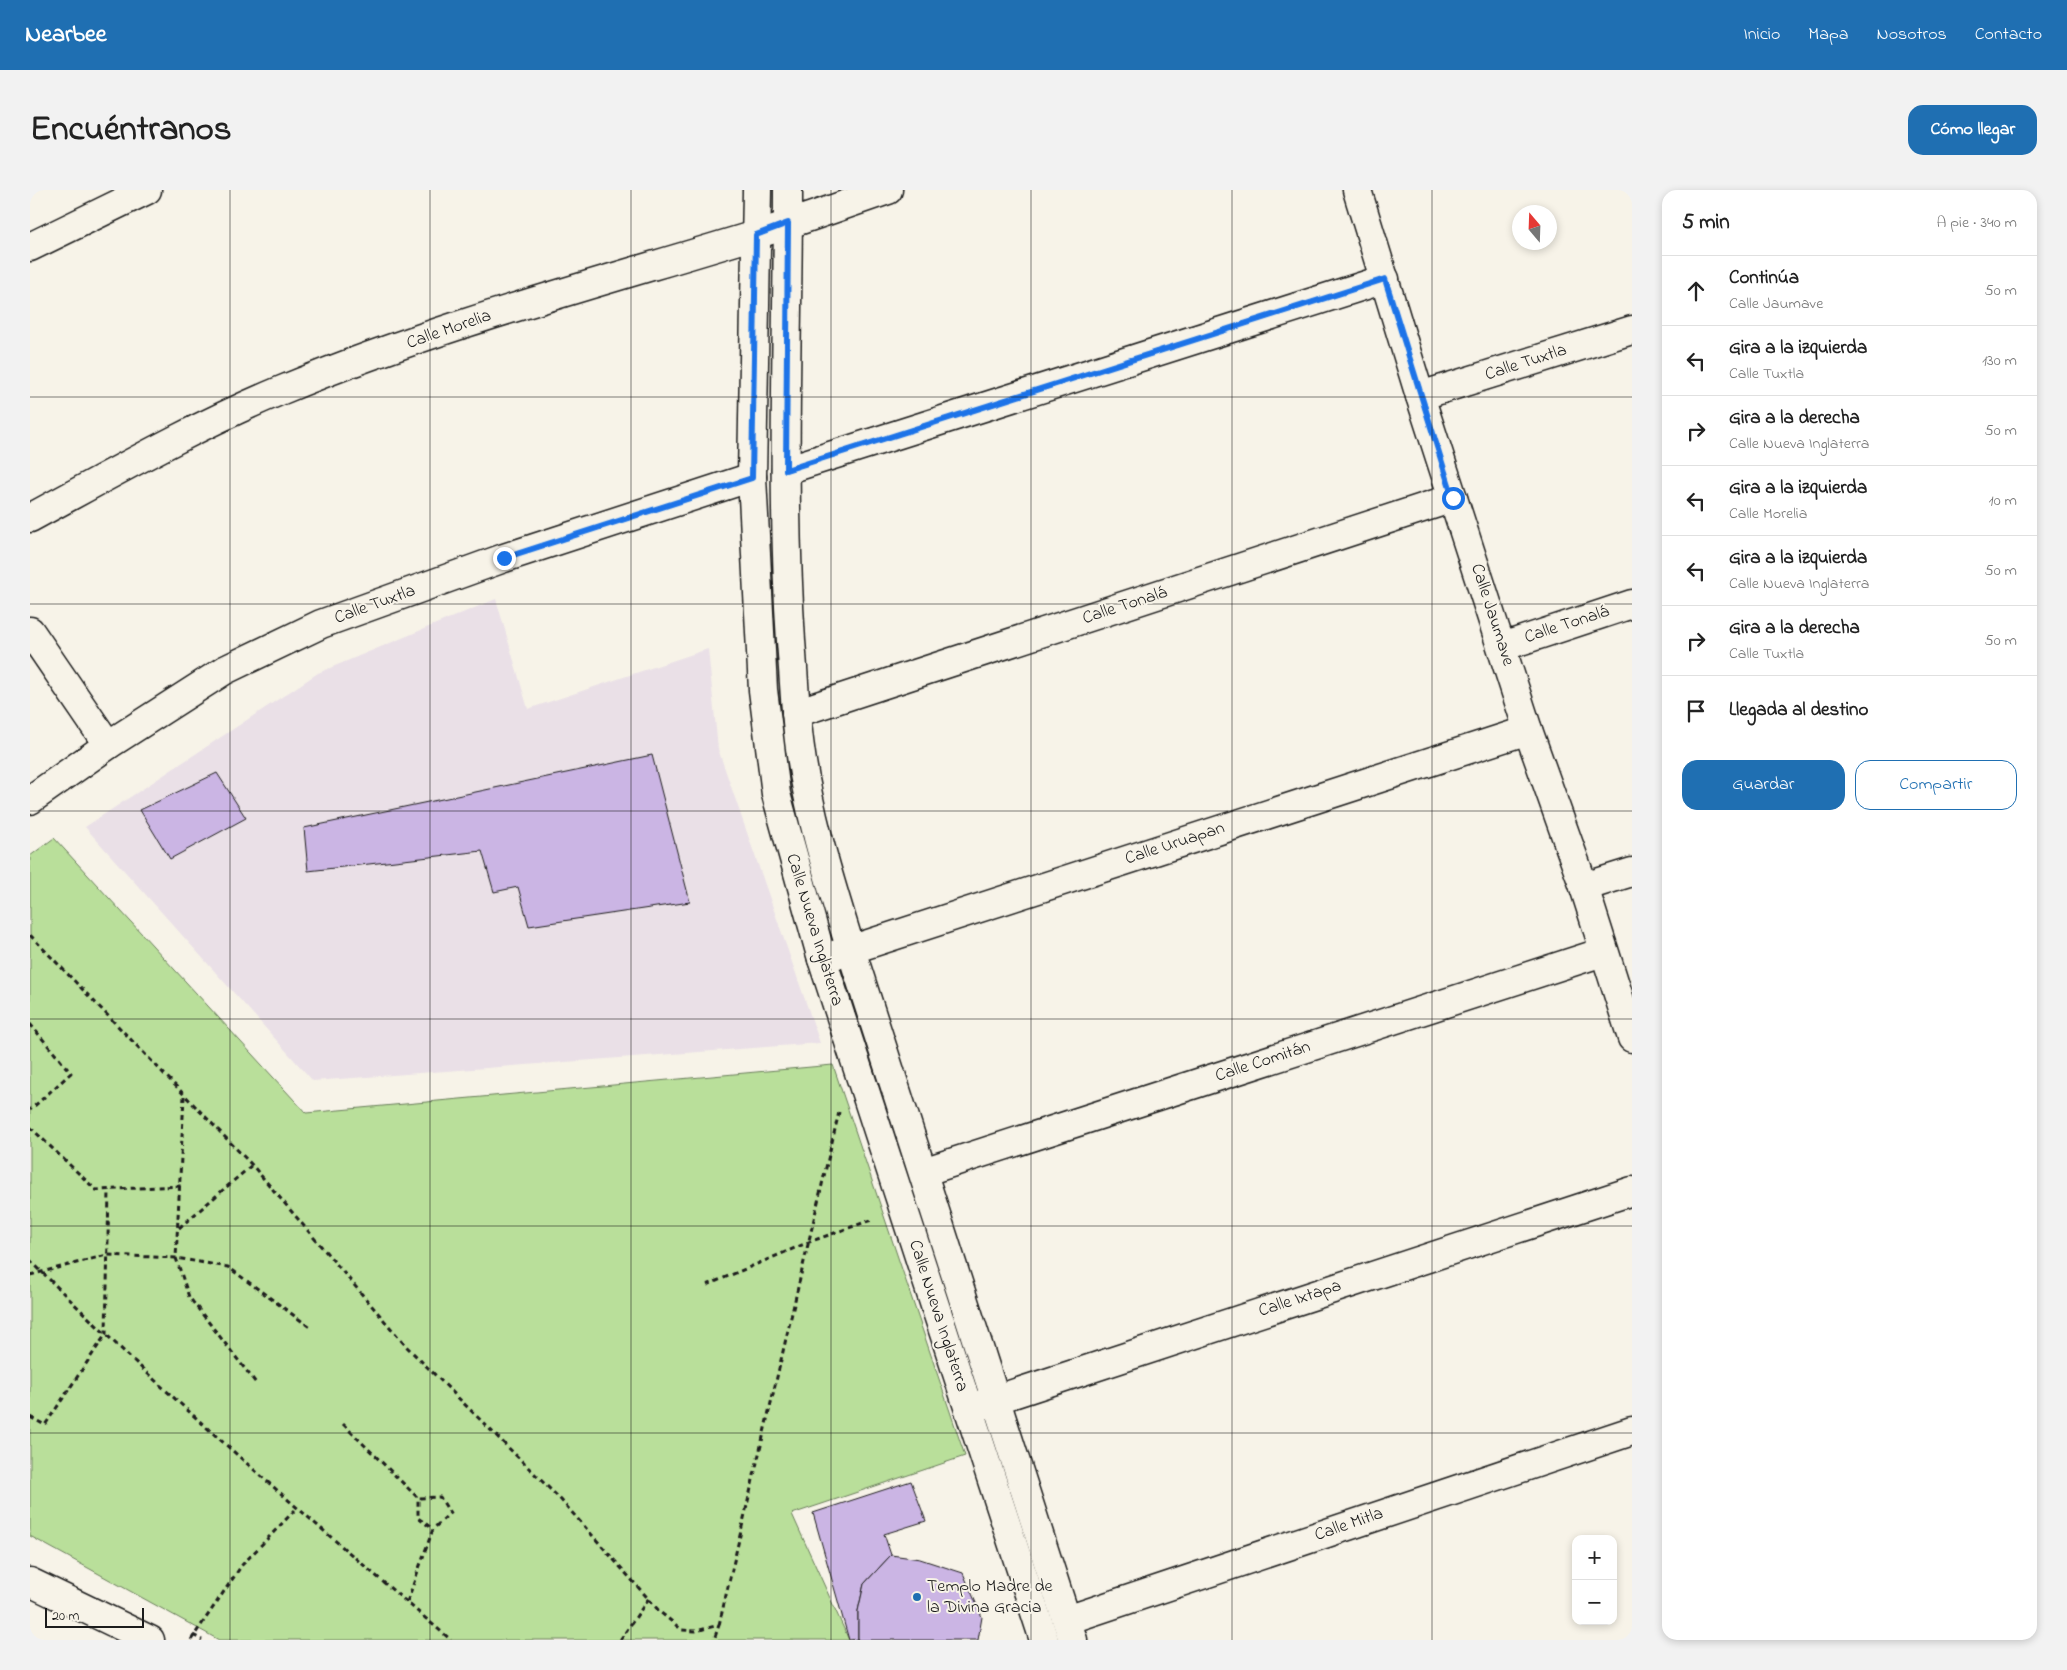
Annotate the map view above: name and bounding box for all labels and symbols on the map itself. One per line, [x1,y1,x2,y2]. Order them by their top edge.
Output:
north arrow [1512,205,1557,250]
street label: Calle Morelia [403,303,495,357]
street label: Calle Tuxtla [1482,338,1570,388]
route start [1442,487,1465,510]
route end [493,547,516,570]
street label: Calle Jaumave [1463,560,1521,670]
street label: Calle Tuxtla [331,578,419,632]
street label: Calle Tonalá [1079,580,1171,632]
street label: Calle Tonalá [1521,599,1613,651]
street label: Calle Uruapan [1122,816,1228,872]
street label: Calle Nueva Inglaterra [778,851,850,1010]
street label: Calle Comitán [1212,1034,1314,1090]
street label: Calle Nueva Inglaterra [900,1237,975,1395]
street label: Calle Ixtapa [1255,1273,1345,1325]
street label: Calle Mitla [1311,1501,1387,1549]
place label: Templo Madre de la Divina Gracia [927,1574,1054,1621]
marker: Templo Madre de la Divina Gracia [911,1591,923,1603]
scale bar [45,1605,144,1628]

